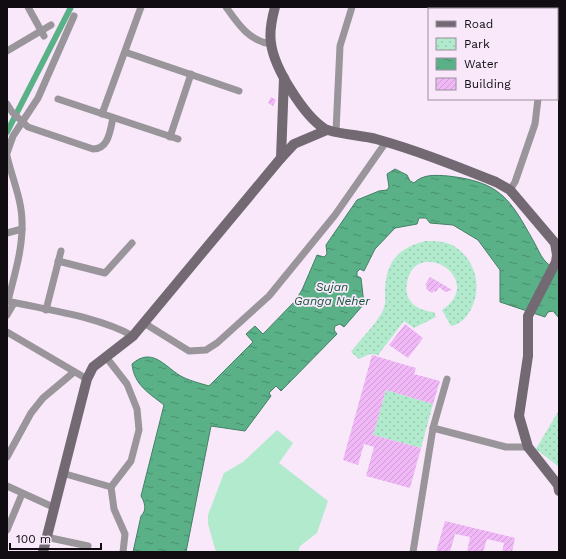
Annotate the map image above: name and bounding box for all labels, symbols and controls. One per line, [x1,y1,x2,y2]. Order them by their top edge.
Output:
legend [428,8,558,100]
text: Road [464,17,493,31]
text: Park [464,37,490,51]
text: Water [464,57,499,71]
text: Building [464,77,511,91]
water label: Sujan Ganga Neher [294,280,371,308]
scale bar [10,525,101,551]
text: 100 m [16,532,51,546]

